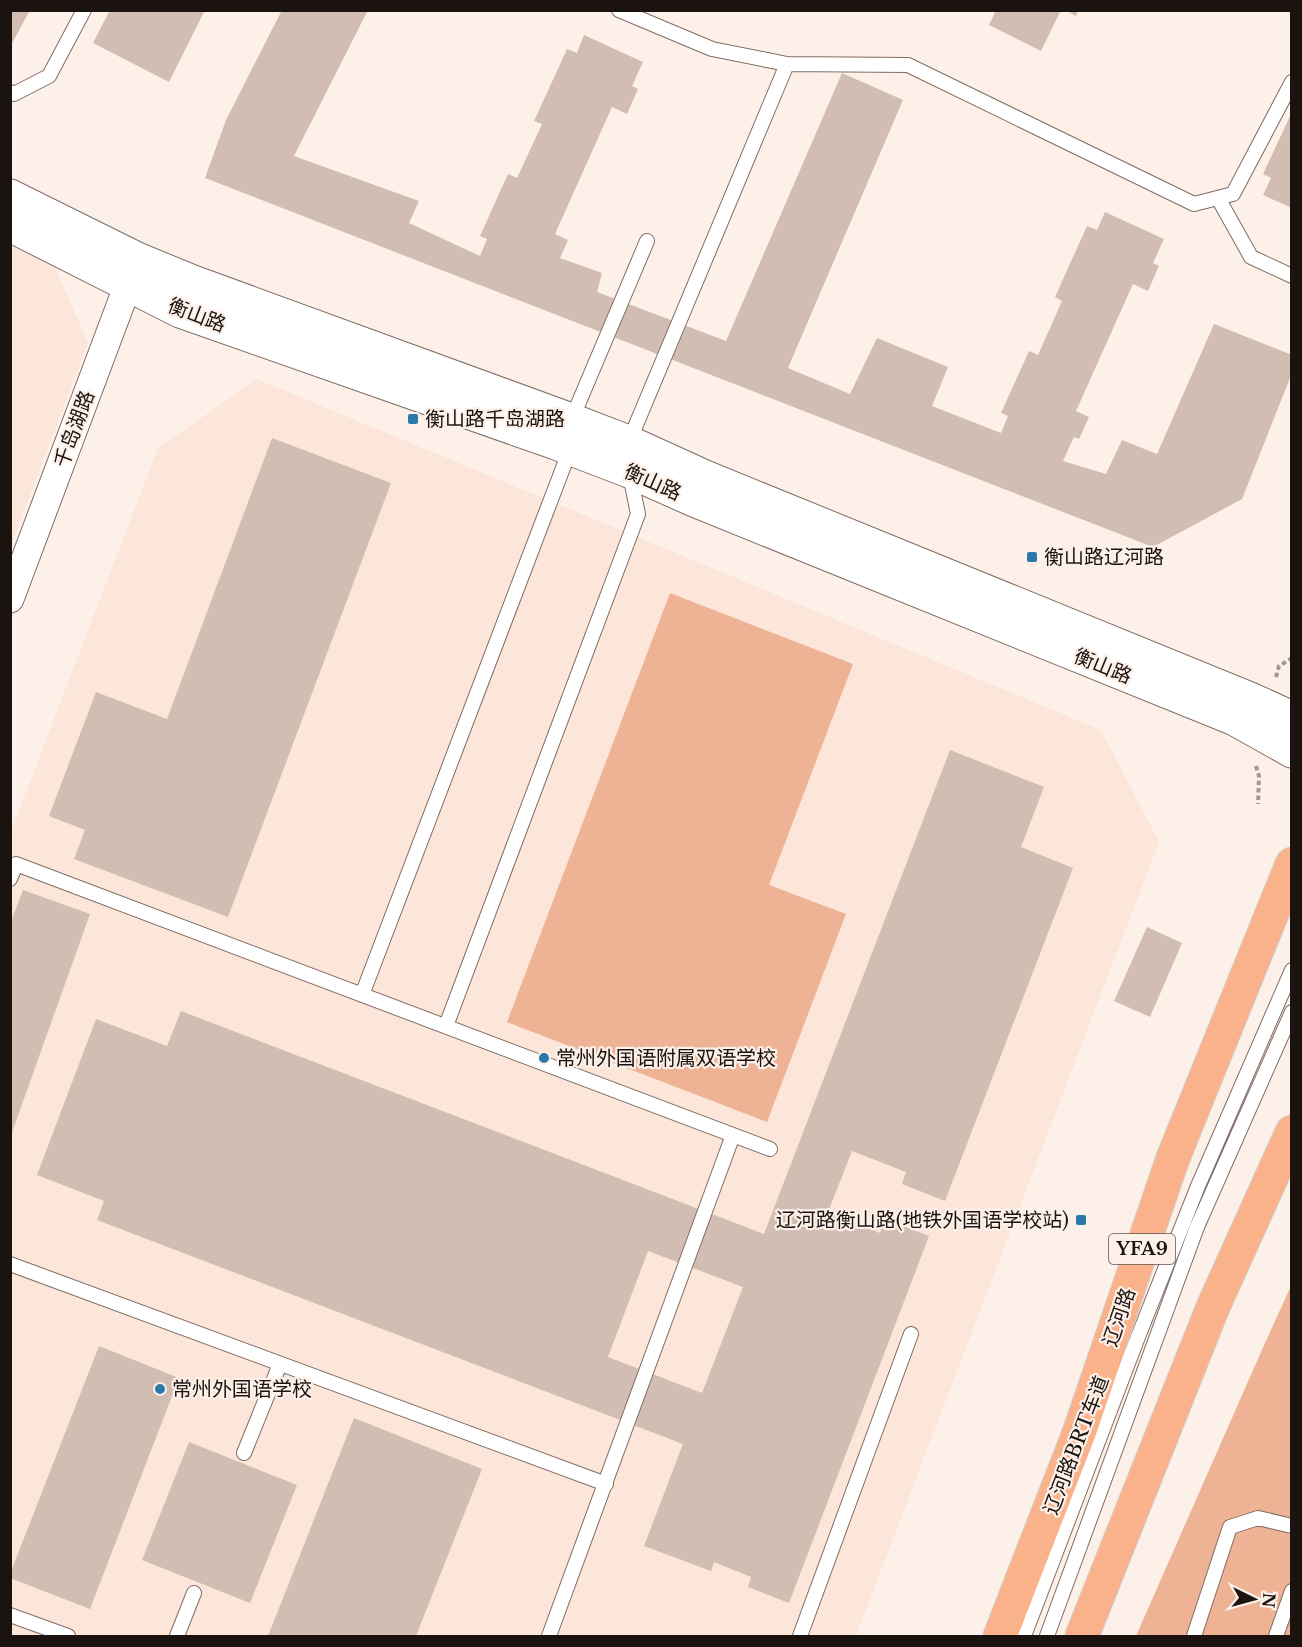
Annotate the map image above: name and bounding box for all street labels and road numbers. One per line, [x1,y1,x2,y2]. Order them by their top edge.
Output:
street label: 衡山路 [165,293,229,337]
street label: 千岛湖路 [49,387,99,471]
street label: 衡山路 [621,459,685,505]
street label: 衡山路 [1071,644,1135,688]
road number: YFA9 [1109,1234,1175,1264]
street label: 辽河路 [1098,1285,1140,1349]
street label: 辽河路BRT车道 [1039,1372,1113,1518]

